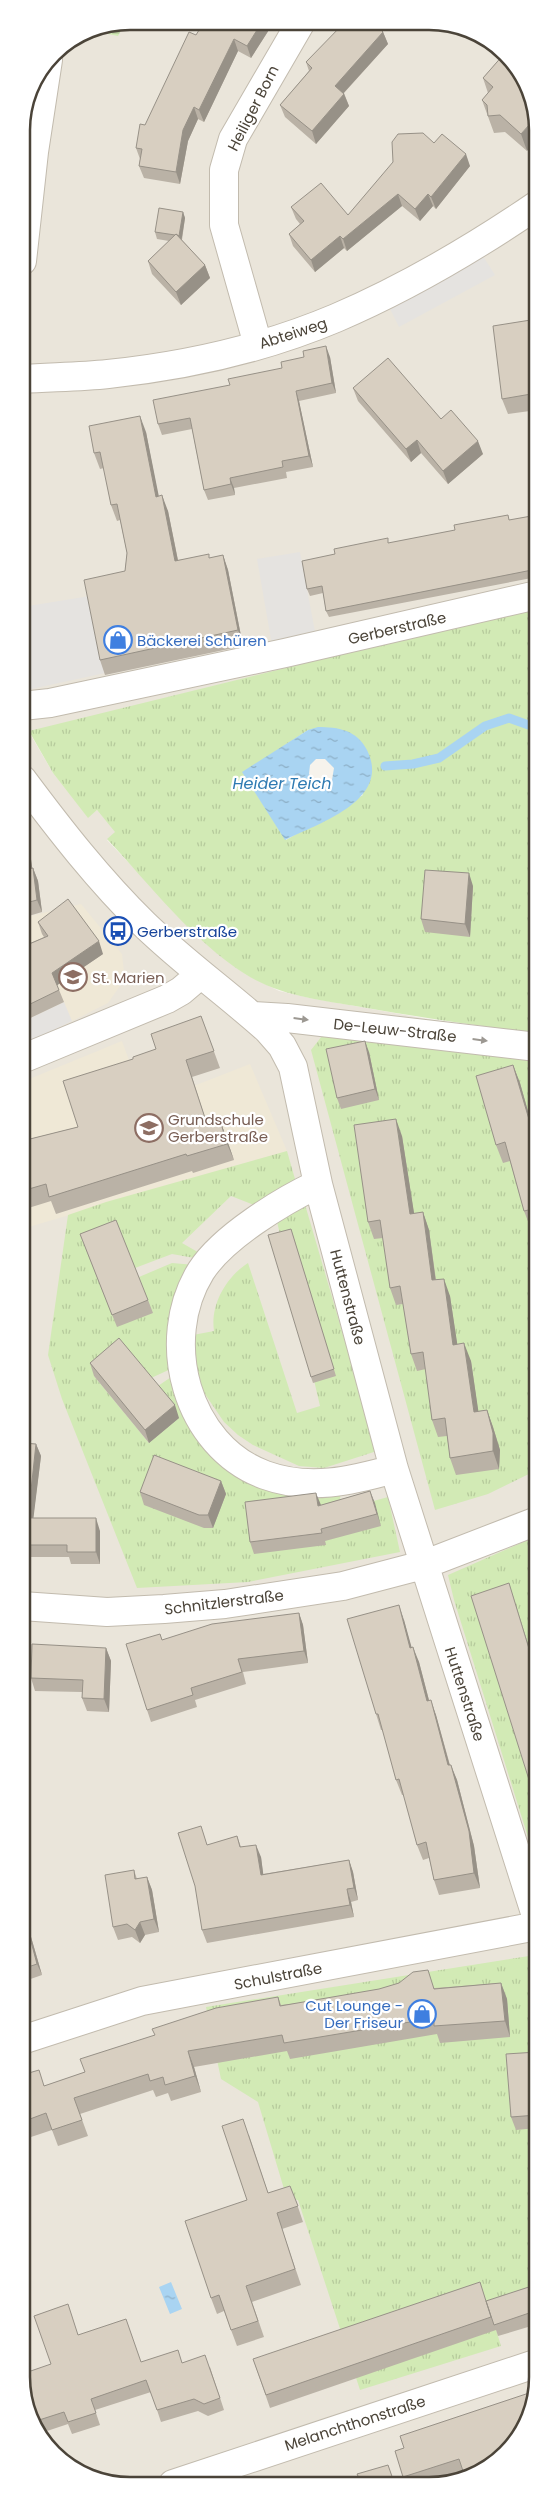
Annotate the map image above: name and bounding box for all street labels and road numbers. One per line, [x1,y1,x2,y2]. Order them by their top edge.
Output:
street label: Heiliger Born [222,61,284,155]
street label: Abteiweg [256,312,330,354]
street label: Gerberstraße [346,607,448,649]
street label: De-Leuw-Straße [332,1013,458,1047]
street label: Huttenstraße [325,1247,371,1347]
street label: Schnitzlerstraße [163,1584,285,1620]
street label: Huttenstraße [440,1644,490,1744]
street label: Schulstraße [232,1957,324,1995]
street label: Melanchthonstraße [282,2390,428,2456]

